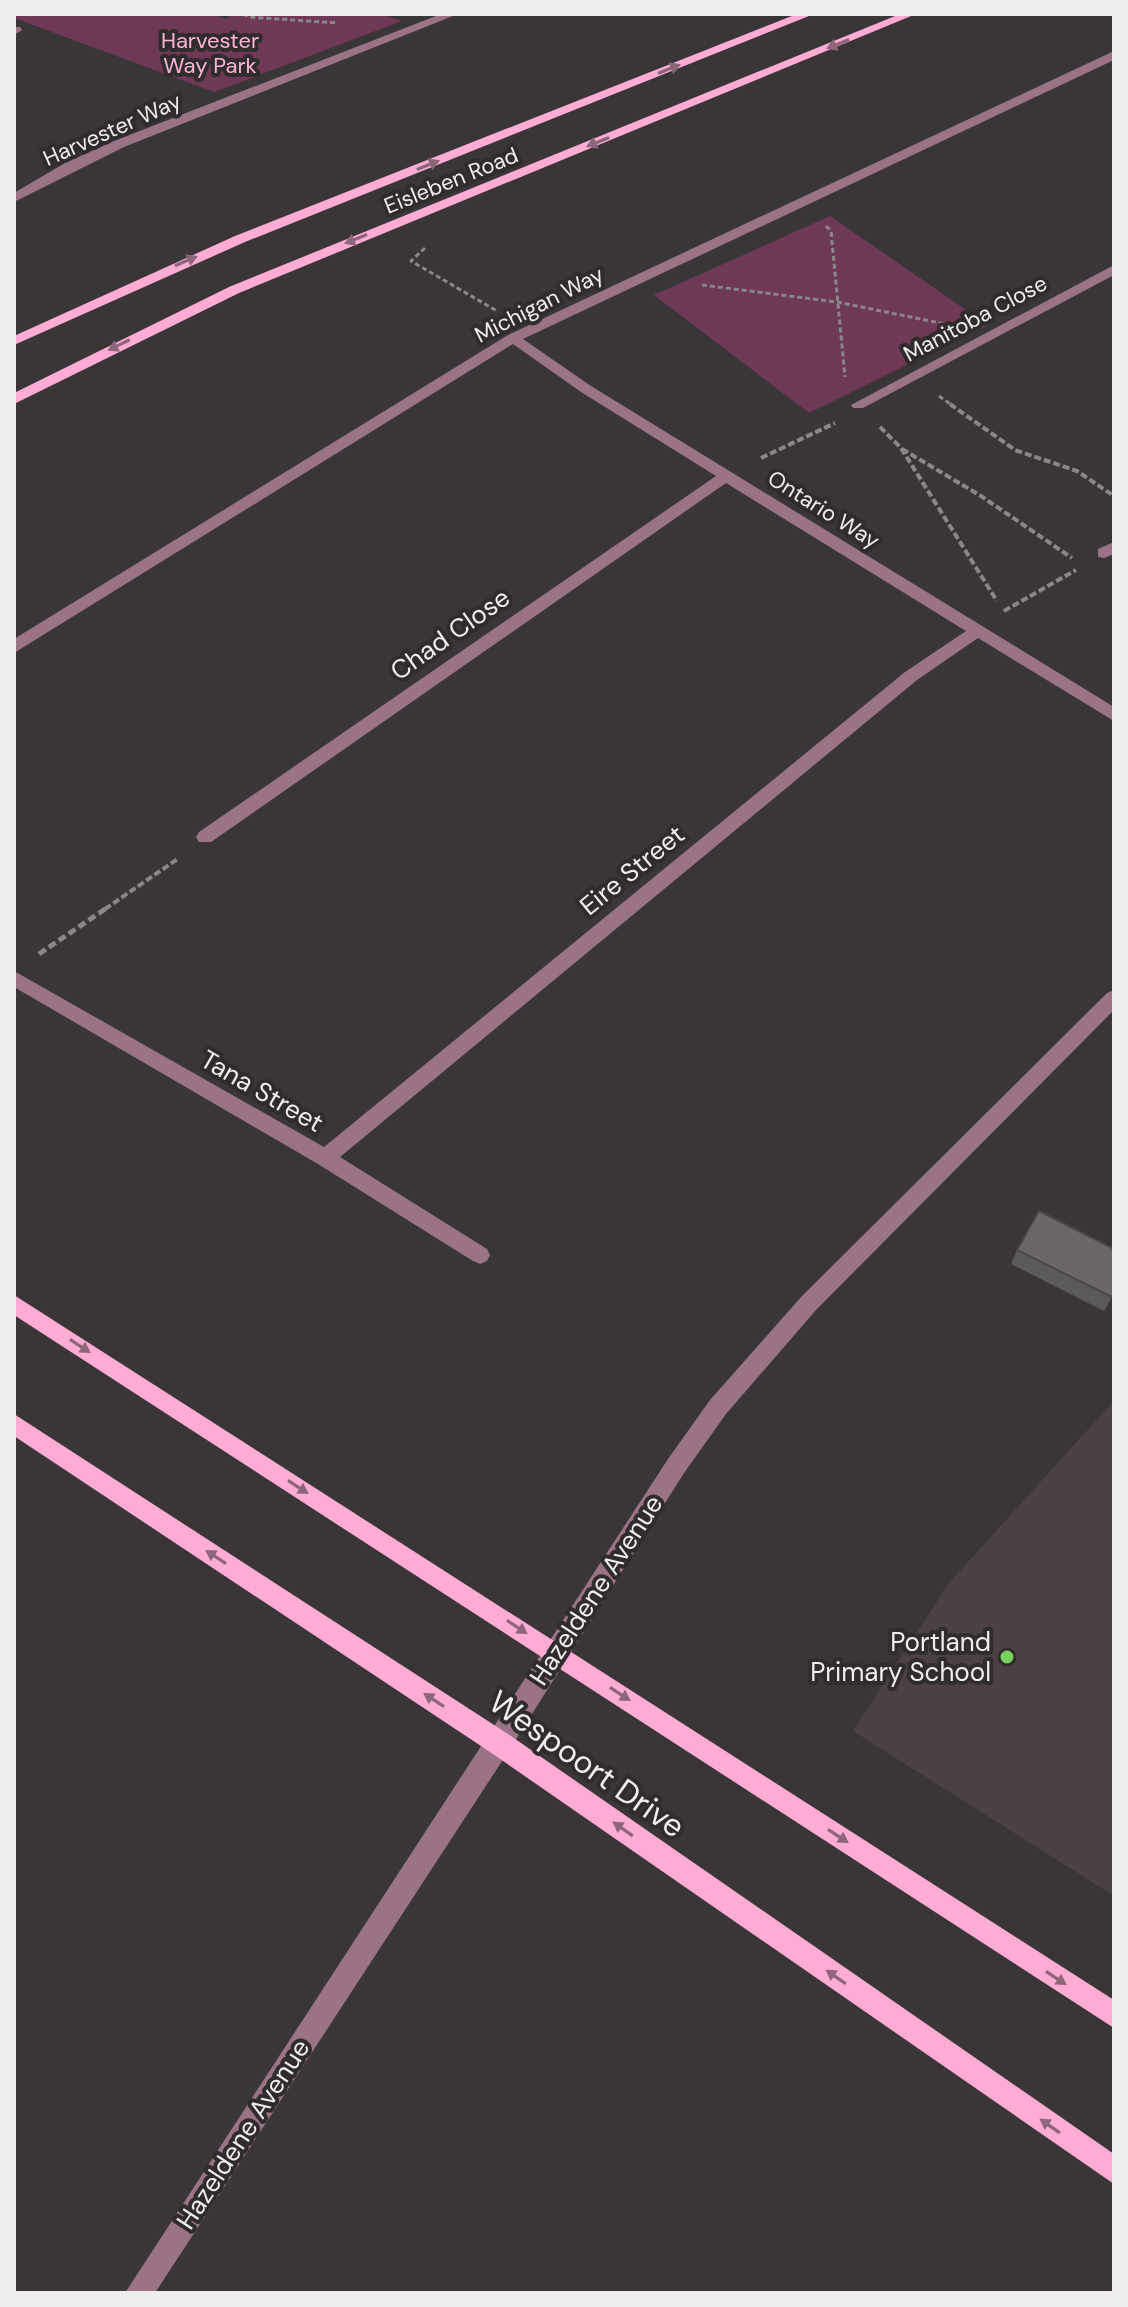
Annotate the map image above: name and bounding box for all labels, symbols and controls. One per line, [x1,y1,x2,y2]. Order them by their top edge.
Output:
park label: Harvester Way Park [161,26,259,80]
one-way arrow [826,38,850,51]
one-way arrow [657,62,681,75]
street label: Harvester Way [39,86,186,173]
one-way arrow [586,136,610,149]
street label: Eisleben Road [380,140,523,221]
one-way arrow [416,158,440,171]
one-way arrow [344,233,368,246]
one-way arrow [174,255,198,268]
street label: Michigan Way [470,259,609,349]
street label: Manitoba Close [898,268,1052,368]
one-way arrow [107,338,131,352]
street label: Ontario Way [762,464,885,555]
street label: Chad Close [383,580,517,688]
street label: Eire Street [573,817,691,923]
street label: Tana Street [194,1042,330,1140]
one-way arrow [69,1338,90,1353]
one-way arrow [287,1479,309,1493]
street label: Hazeldene Avenue [522,1488,670,1692]
one-way arrow [206,1550,227,1565]
one-way arrow [506,1620,528,1634]
place label: Portland Primary School [810,1625,991,1689]
marker: Portland Primary School [998,1648,1016,1666]
street label: Wespoort Drive [481,1681,693,1847]
one-way arrow [609,1687,631,1701]
one-way arrow [423,1693,444,1708]
one-way arrow [612,1822,633,1837]
one-way arrow [827,1828,849,1843]
one-way arrow [826,1970,847,1985]
one-way arrow [1045,1970,1067,1984]
street label: Hazeldene Avenue [169,2032,317,2236]
one-way arrow [1039,2119,1060,2134]

